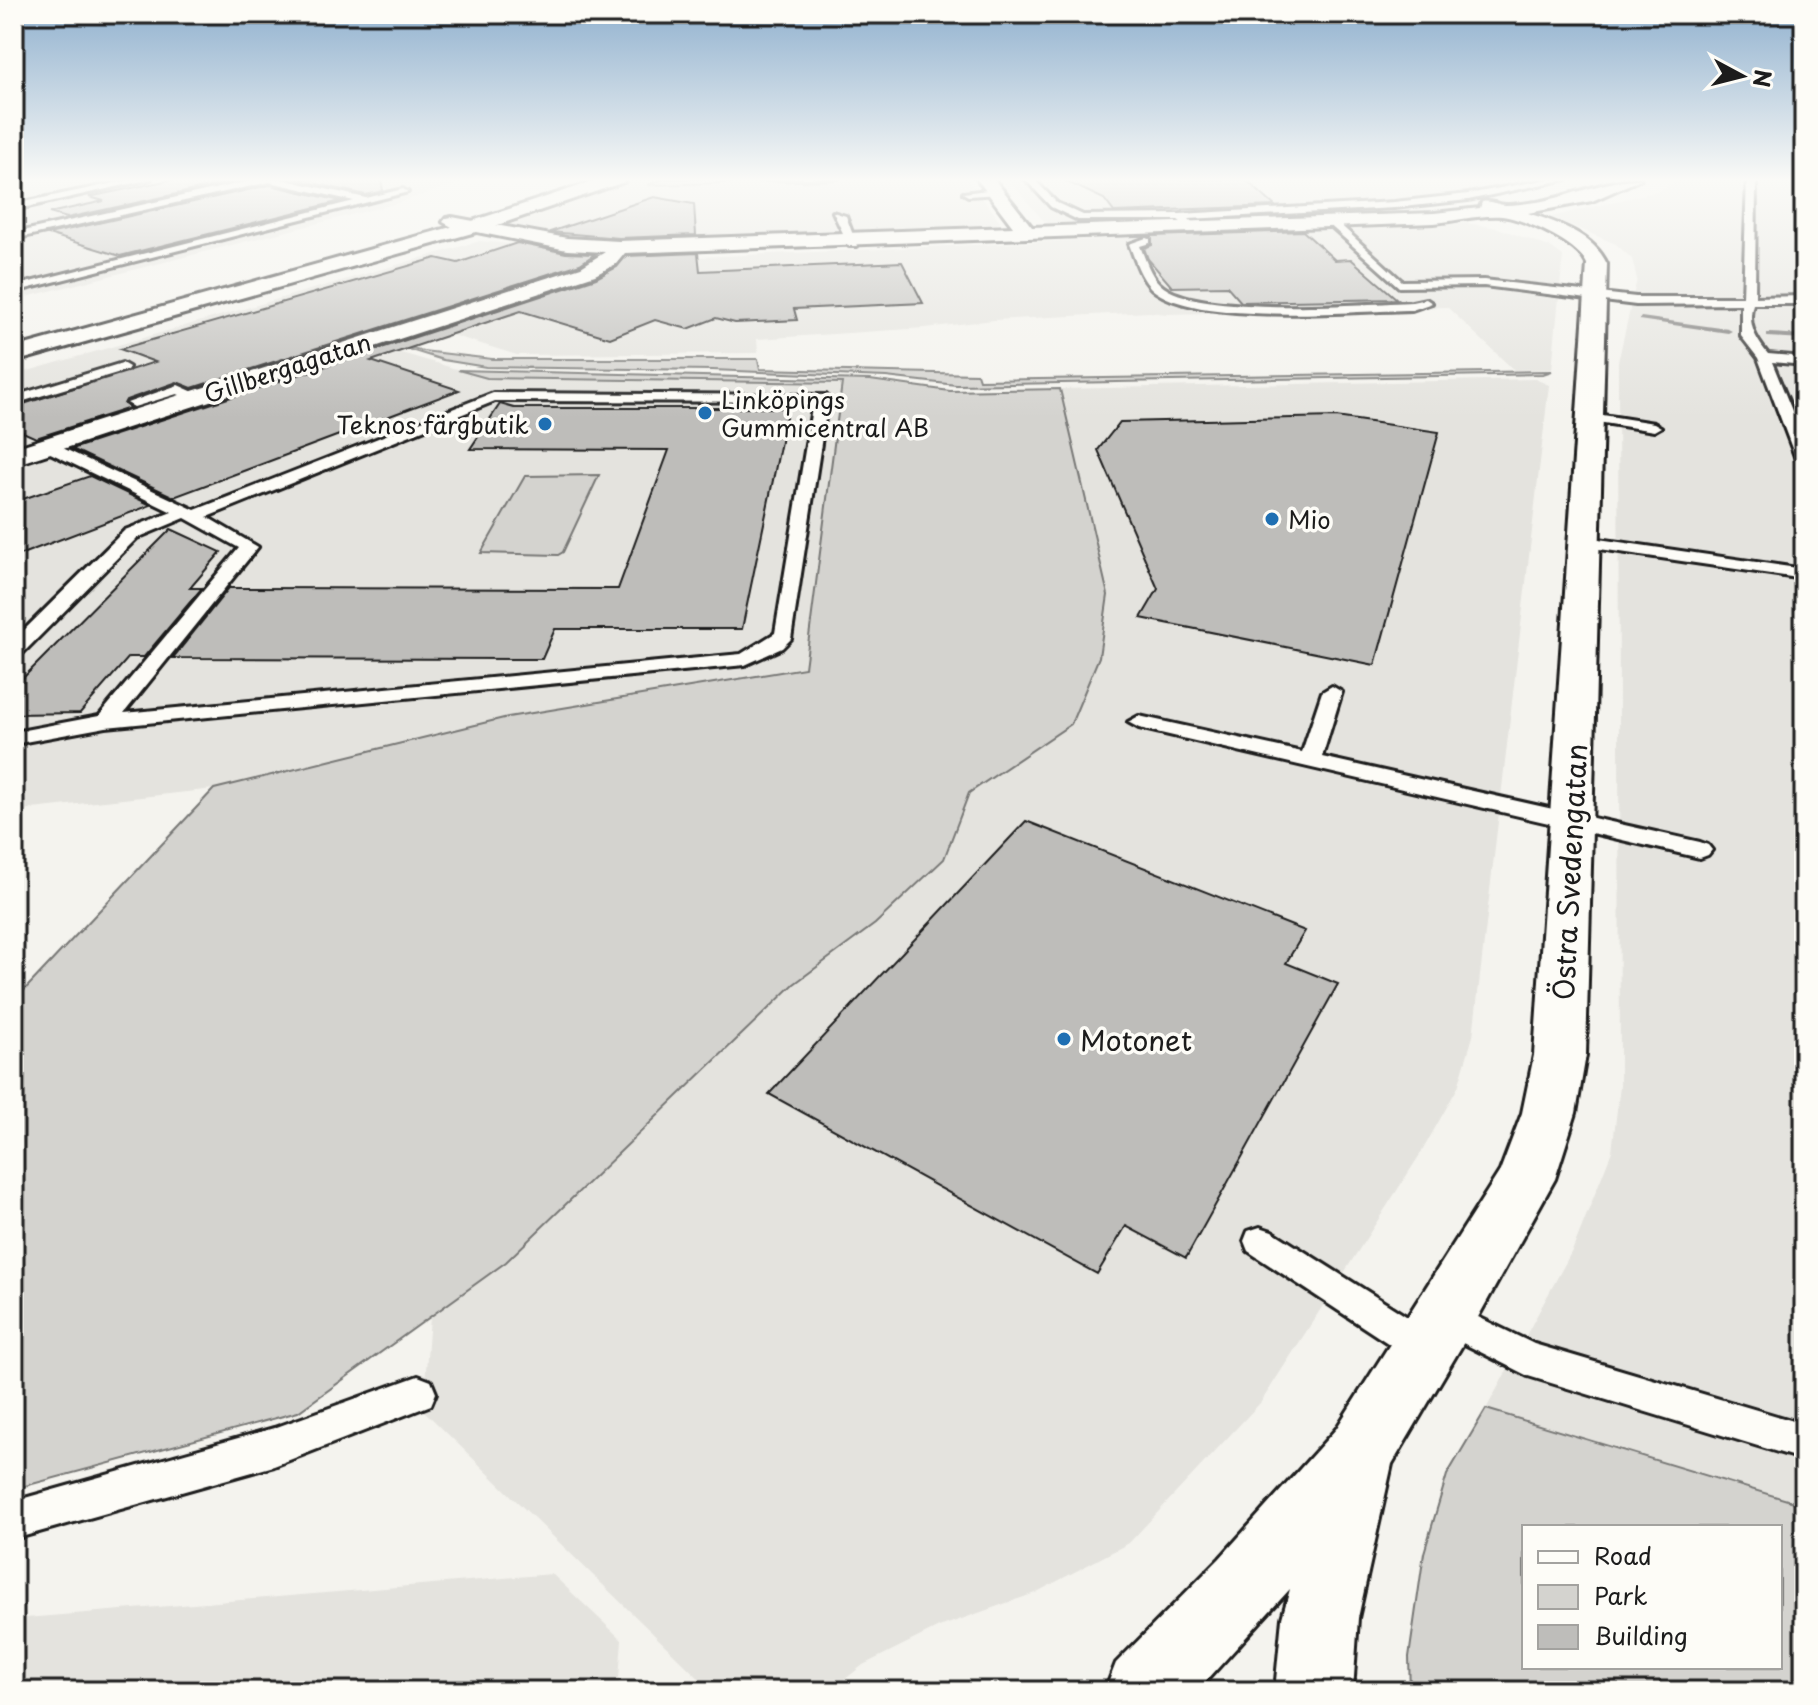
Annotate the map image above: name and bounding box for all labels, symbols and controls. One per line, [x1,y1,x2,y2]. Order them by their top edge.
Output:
north arrow [1702,36,1782,116]
text: N [1746,68,1781,89]
street label: Gillbergagatan [199,323,375,411]
place label: Linköpings Gummicentral AB [721,381,929,445]
marker: Linköpings Gummicentral AB [696,404,714,422]
place label: Teknos färgbutik [337,406,529,442]
marker: Teknos färgbutik [536,415,554,433]
place label: Mio [1288,501,1331,537]
marker: Mio [1263,510,1281,528]
street label: Östra Svedengatan [1541,743,1597,1001]
place label: Motonet [1080,1018,1192,1061]
marker: Motonet [1055,1030,1073,1048]
legend [1522,1525,1782,1669]
text: Road [1594,1537,1652,1573]
text: Park [1594,1577,1648,1613]
text: Building [1594,1617,1688,1653]

